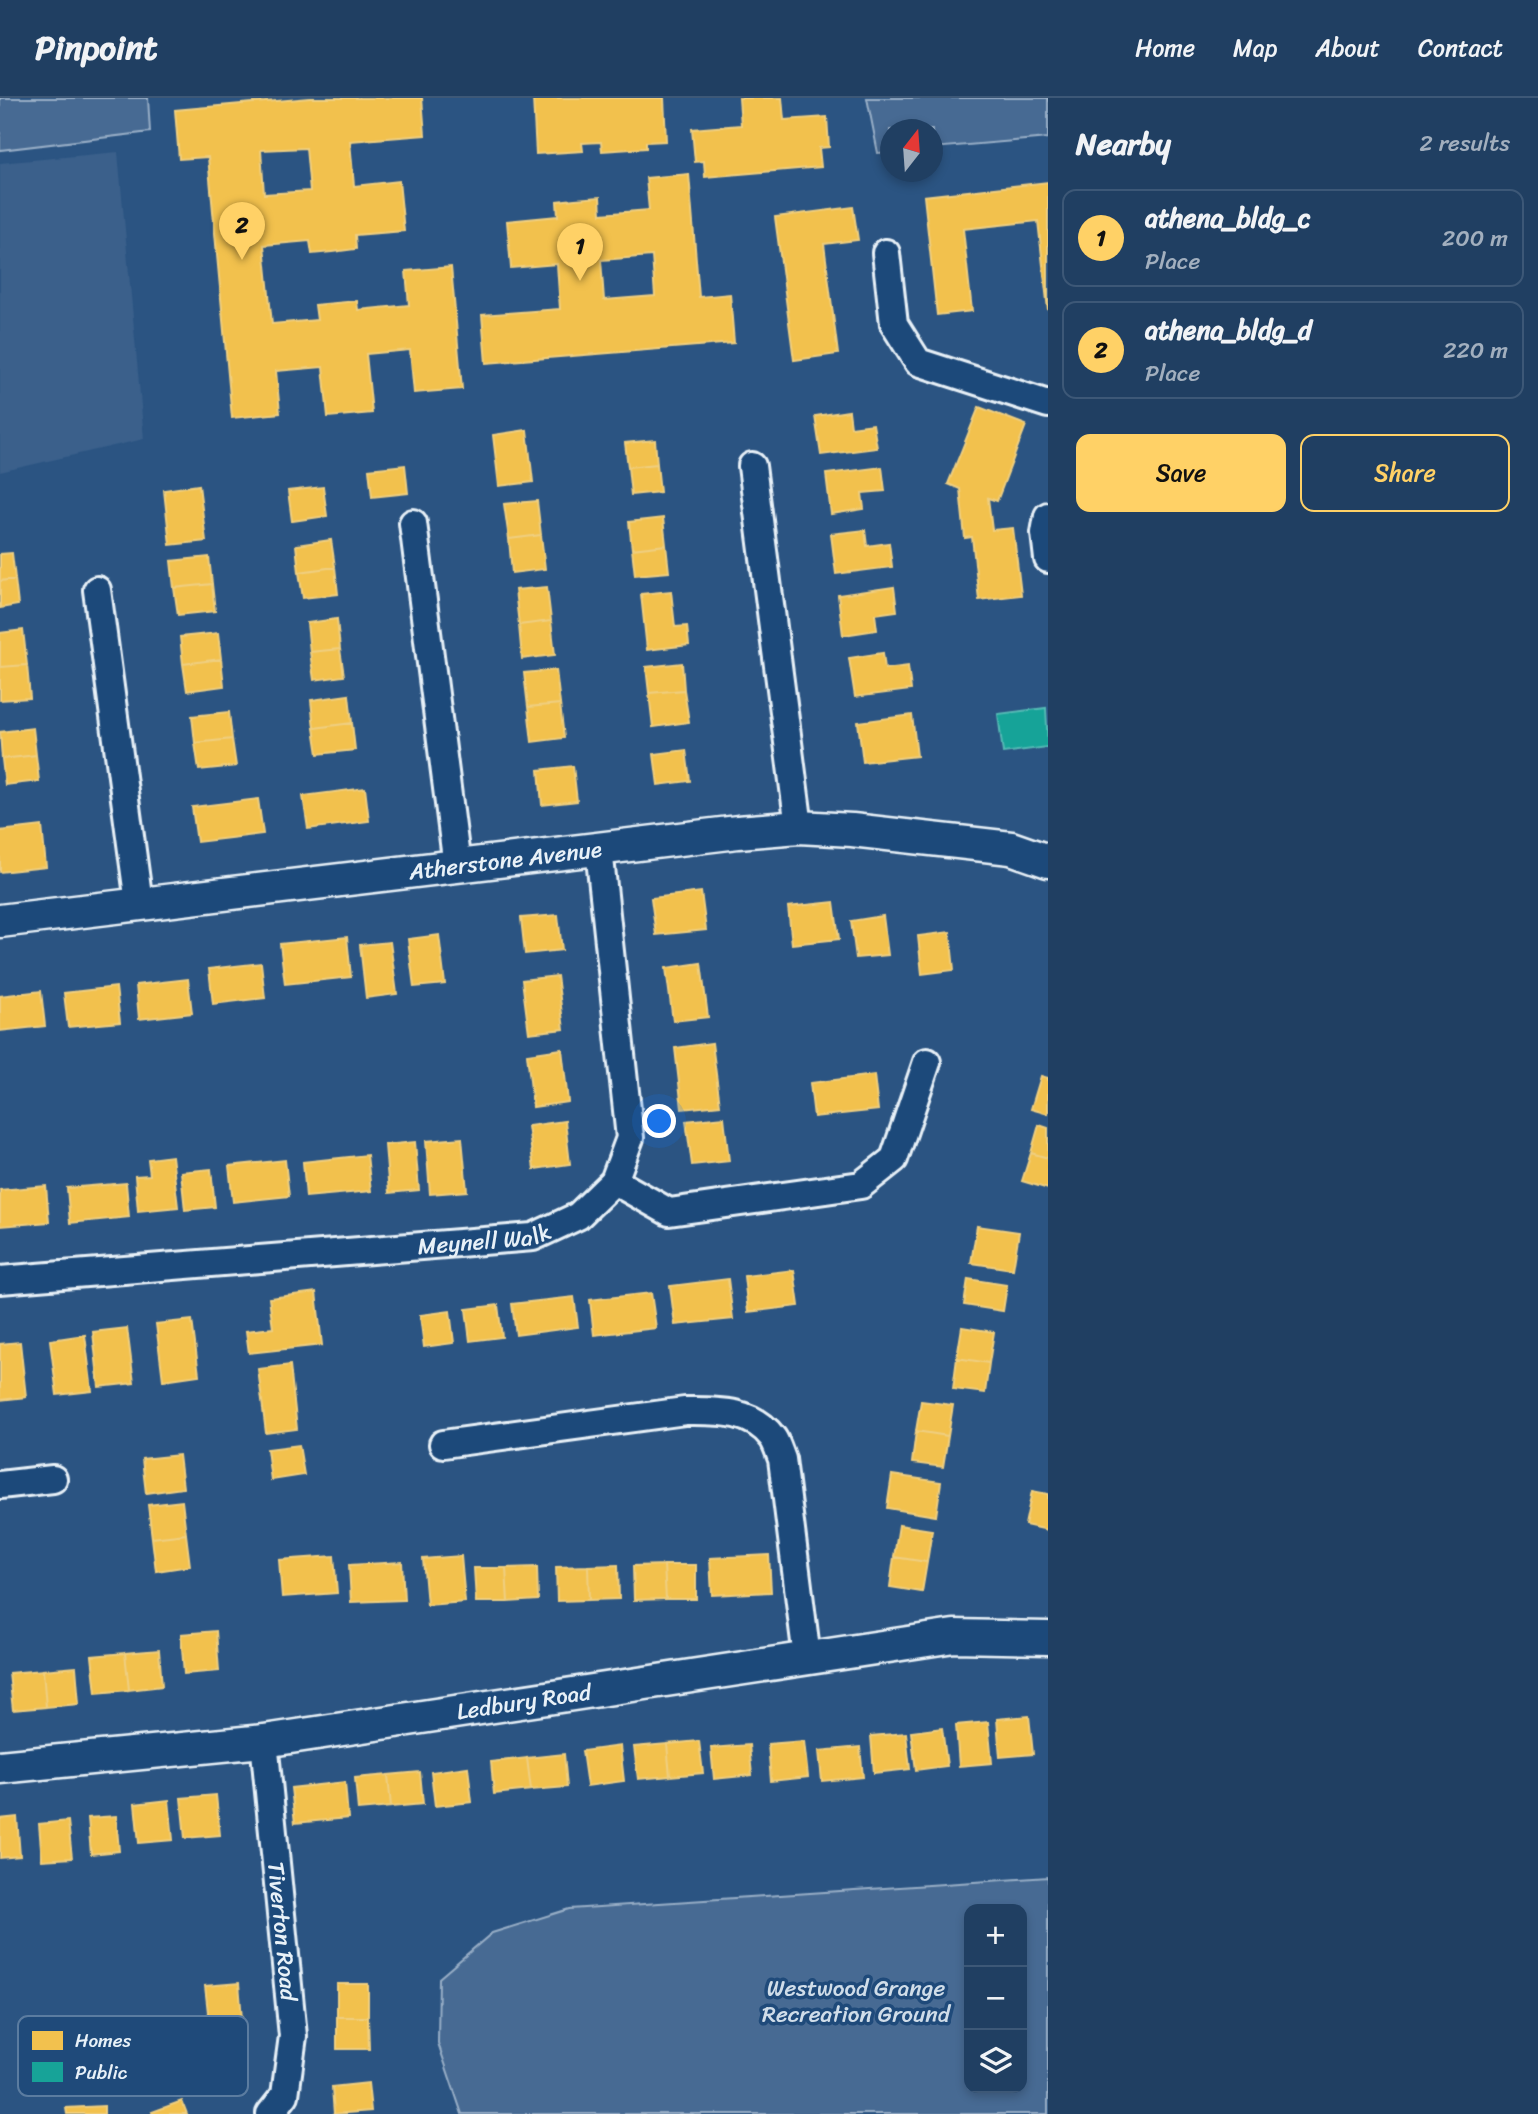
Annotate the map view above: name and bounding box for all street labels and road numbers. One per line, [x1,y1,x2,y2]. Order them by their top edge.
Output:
street label: Atherstone Avenue [406,828,604,892]
street label: Meynell Walk [416,1211,558,1267]
street label: Ledbury Road [454,1671,596,1732]
street label: Tiverton Road [255,1860,310,2004]

